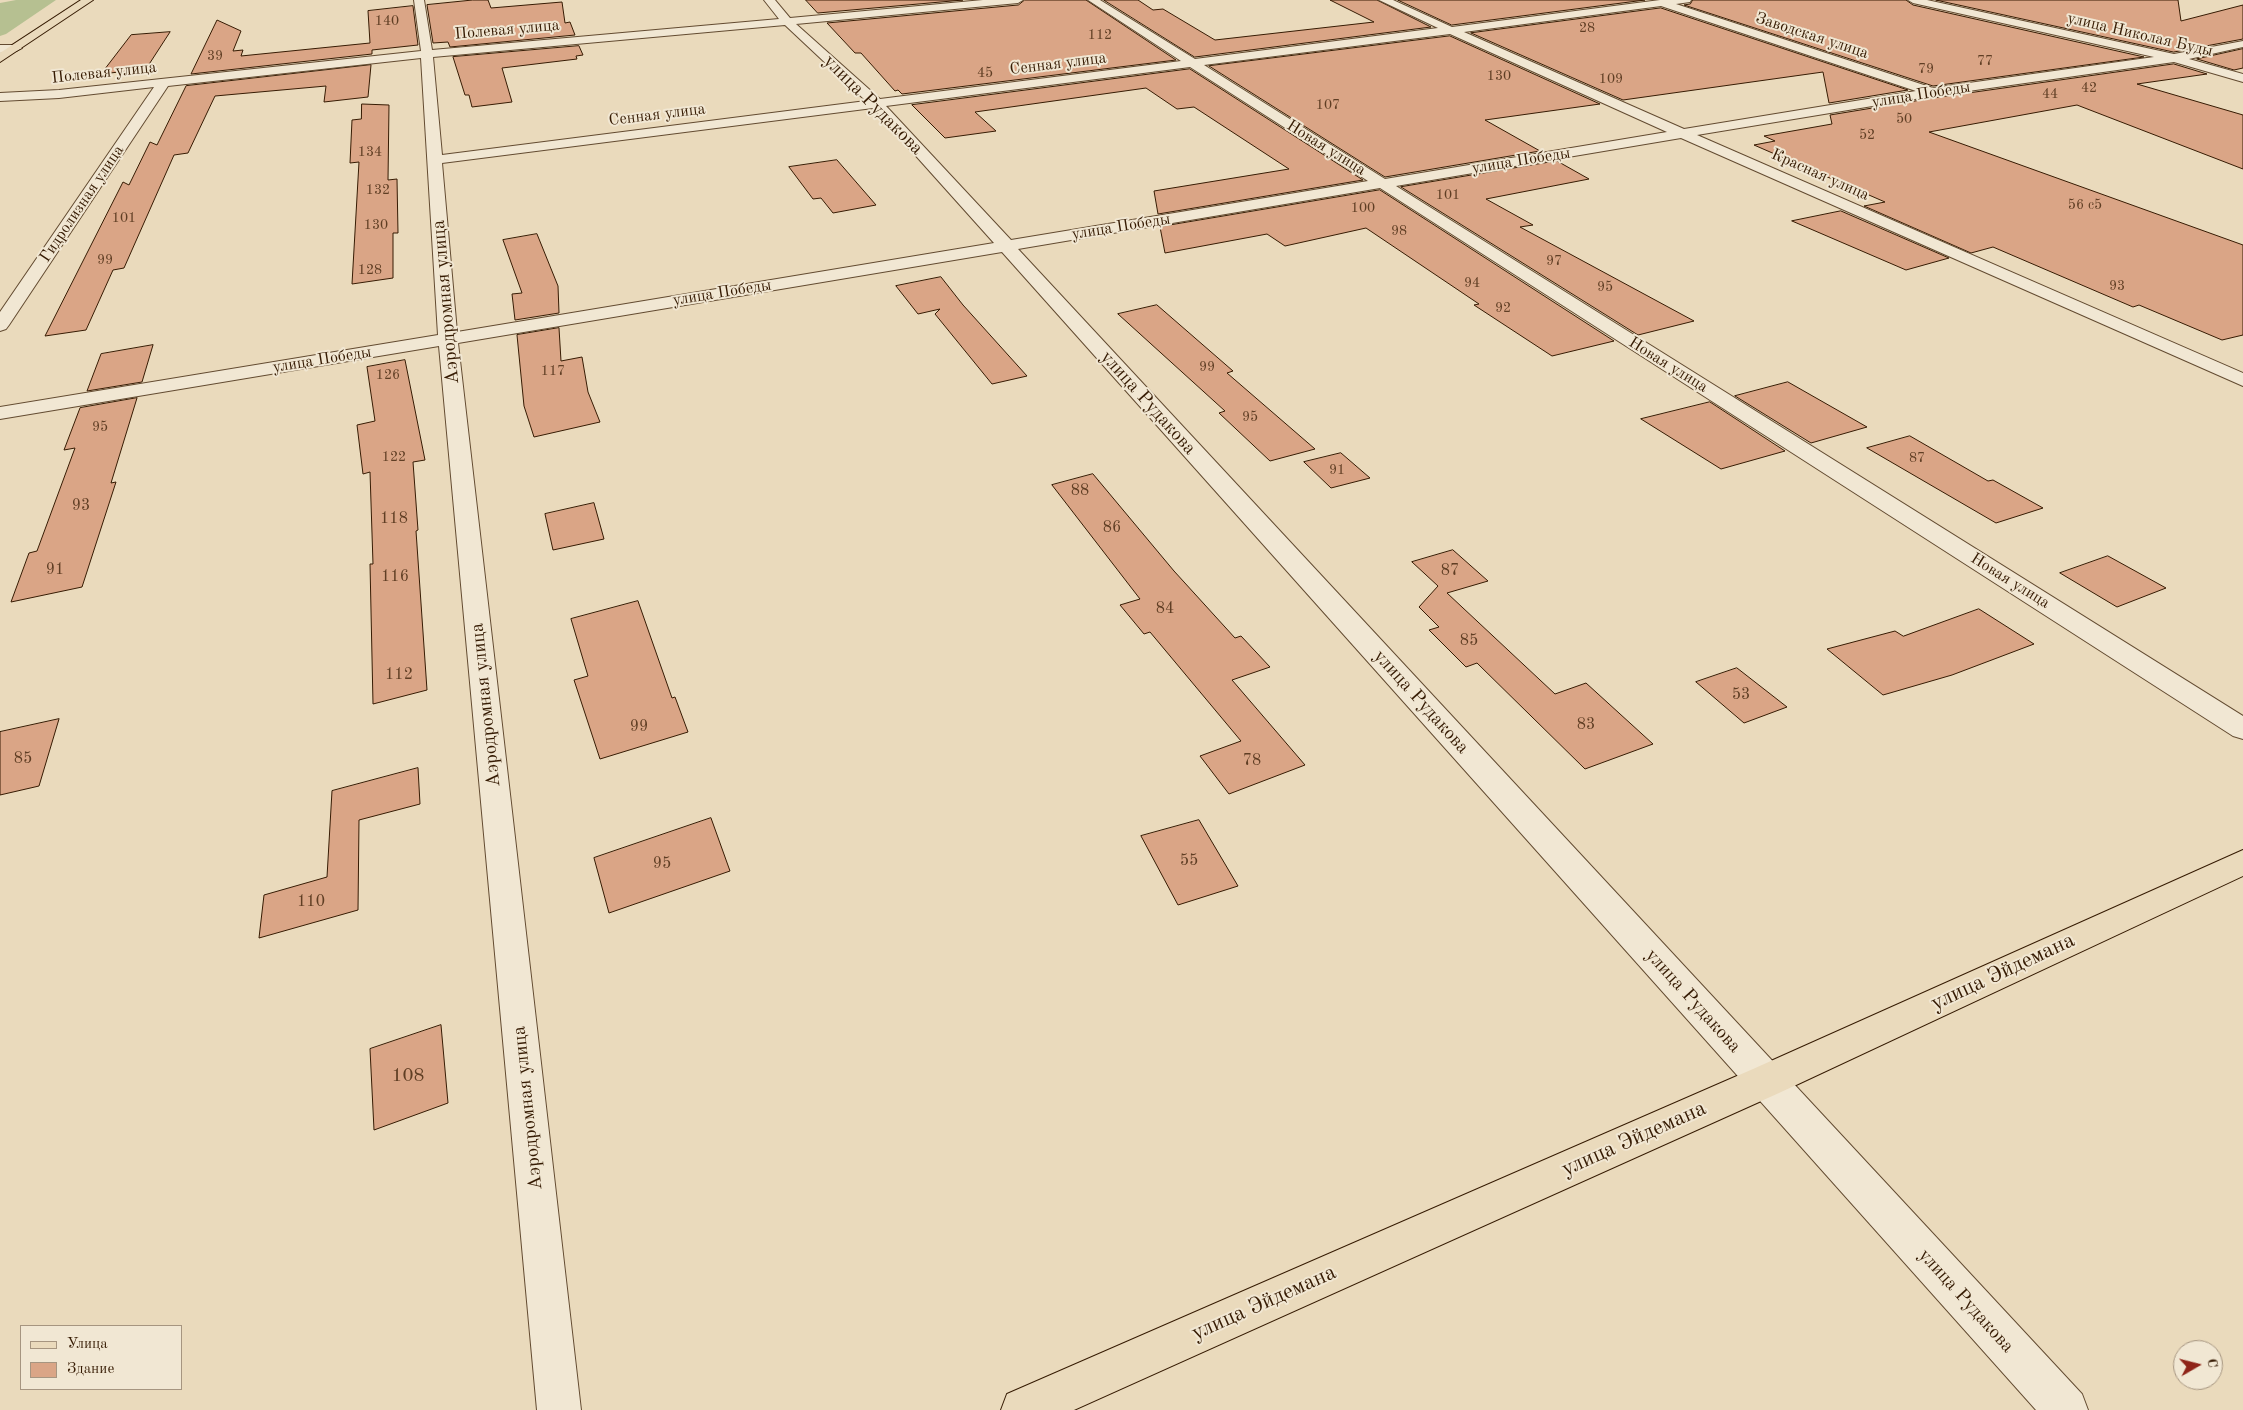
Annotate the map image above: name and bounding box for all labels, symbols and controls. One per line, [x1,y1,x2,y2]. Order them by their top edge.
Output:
street label: Заводская улица [1753,9,1871,63]
street label: улица Николая Буды [2065,9,2215,61]
house number: 140 [375,13,399,29]
street label: Полевая улица [454,16,560,44]
house number: 28 [1579,20,1595,36]
house number: 112 [1088,27,1112,43]
house number: 39 [207,48,223,64]
street label: Сенная улица [1009,49,1107,79]
street label: улица Рудакова [818,50,928,160]
house number: 77 [1977,53,1993,69]
street label: Полевая улица [51,58,157,88]
house number: 79 [1918,61,1934,77]
house number: 45 [977,65,993,81]
house number: 130 [1487,68,1511,84]
house number: 109 [1599,71,1623,87]
street label: улица Победы [1870,78,1972,112]
house number: 42 [2081,80,2097,96]
house number: 44 [2042,86,2058,102]
house number: 107 [1316,97,1340,113]
street label: Сенная улица [608,100,706,130]
house number: 50 [1896,111,1912,127]
street label: Новая улица [1283,116,1369,180]
house number: 52 [1859,127,1875,143]
street label: Гидролизная улица [36,142,128,266]
house number: 134 [358,144,382,160]
street label: улица Победы [1470,144,1572,178]
street label: Красная улица [1768,145,1872,205]
house number: 132 [366,182,390,198]
house number: 101 [1436,187,1460,203]
house number: 56 с5 [2068,197,2102,213]
house number: 100 [1351,200,1375,216]
house number: 101 [112,210,136,226]
street label: улица Победы [1070,210,1172,244]
house number: 130 [364,217,388,233]
street label: Аэродромная улица [427,219,465,385]
house number: 98 [1391,223,1407,239]
house number: 99 [97,252,113,268]
house number: 97 [1546,253,1562,269]
house number: 128 [358,262,382,278]
house number: 94 [1464,275,1480,291]
street label: улица Победы [671,276,773,310]
house number: 93 [2109,278,2125,294]
house number: 95 [1597,279,1613,295]
house number: 92 [1495,300,1511,316]
street label: Новая улица [1625,333,1711,397]
street label: улица Победы [271,343,373,377]
street label: улица Рудакова [1095,346,1201,460]
house number: 99 [1199,359,1215,375]
house number: 117 [541,363,565,379]
house number: 126 [376,367,400,383]
house number: 95 [1242,409,1258,425]
house number: 95 [92,419,108,435]
house number: 122 [382,449,406,465]
house number: 87 [1909,450,1925,466]
house number: 91 [1329,462,1345,478]
house number: 88 [1071,481,1089,501]
house number: 93 [72,496,90,516]
house number: 118 [380,509,408,529]
house number: 86 [1103,518,1121,538]
street label: Новая улица [1967,549,2053,613]
house number: 91 [46,560,64,580]
house number: 87 [1441,561,1459,581]
house number: 116 [381,567,409,587]
house number: 84 [1156,599,1174,619]
street label: Аэродромная улица [466,622,506,788]
house number: 85 [1460,631,1478,651]
street label: улица Рудакова [1368,645,1474,759]
house number: 112 [385,665,413,685]
house number: 53 [1732,685,1750,705]
house number: 83 [1577,715,1595,735]
house number: 99 [630,717,648,737]
house number: 85 [14,749,32,769]
house number: 78 [1243,751,1261,771]
house number: 55 [1180,851,1198,871]
house number: 95 [653,854,671,874]
house number: 110 [297,892,325,912]
street label: улица Эйдемана [1927,927,2079,1017]
street label: улица Рудакова [1640,944,1746,1058]
street label: Аэродромная улица [508,1025,548,1191]
house number: 108 [391,1065,425,1087]
street label: улица Эйдемана [1558,1095,1710,1183]
street label: улица Рудакова [1913,1244,2019,1358]
street label: улица Эйдемана [1188,1259,1340,1347]
legend [20,1325,182,1390]
text: Улица [67,1337,108,1352]
north arrow [2173,1340,2223,1390]
text: С [2204,1357,2219,1369]
text: Здание [67,1362,114,1377]

